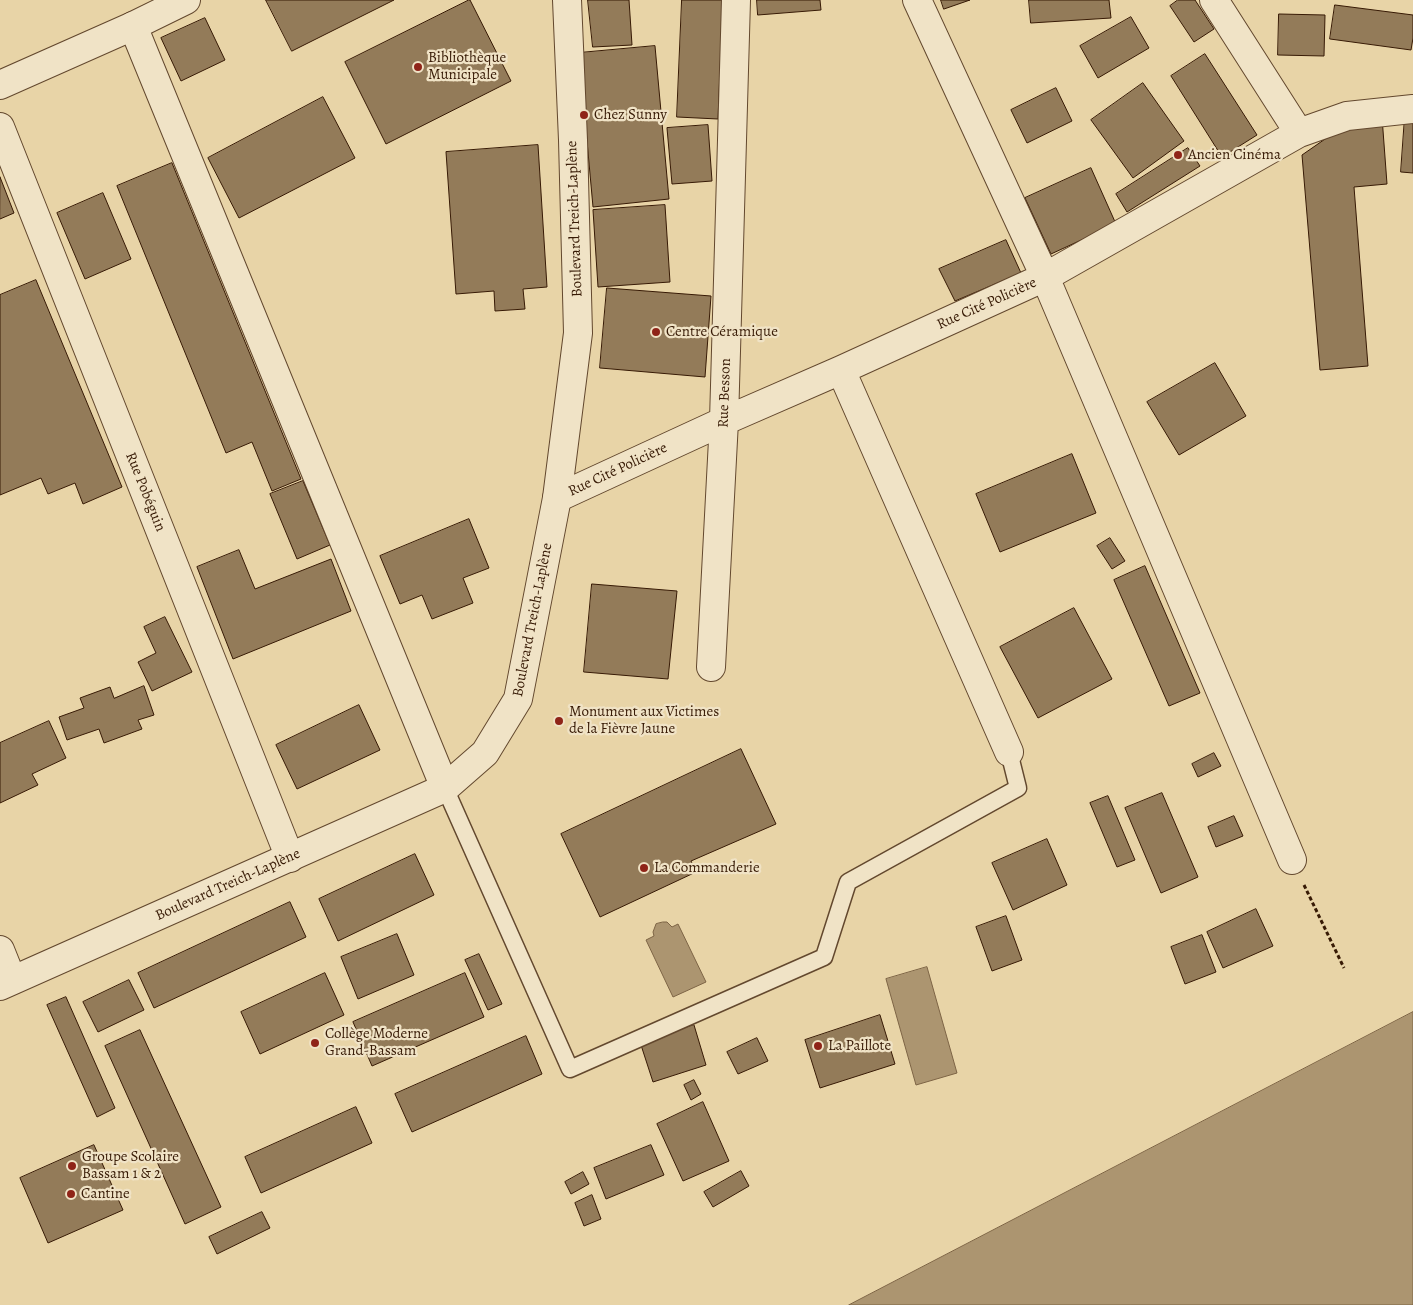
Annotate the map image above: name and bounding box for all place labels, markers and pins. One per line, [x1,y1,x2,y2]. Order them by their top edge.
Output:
place label: Bibliothèque Municipale [428,49,506,84]
marker: Bibliothèque Municipale [412,61,424,73]
place label: Chez Sunny [594,106,667,124]
marker: Chez Sunny [578,109,590,121]
place label: Ancien Cinéma [1188,146,1281,164]
marker: Ancien Cinéma [1172,149,1184,161]
place label: Centre Céramique [666,323,778,341]
marker: Centre Céramique [650,326,662,338]
place label: Monument aux Victimes de la Fièvre Jaune [569,703,719,738]
marker: Monument aux Victimes de la Fièvre Jaune [553,715,565,727]
place label: La Commanderie [654,859,760,877]
marker: La Commanderie [638,862,650,874]
place label: Collège Moderne Grand-Bassam [325,1025,428,1060]
marker: Collège Moderne Grand-Bassam [309,1037,321,1049]
place label: La Paillote [828,1037,891,1055]
marker: La Paillote [812,1040,824,1052]
place label: Groupe Scolaire Bassam 1 & 2 [82,1148,179,1183]
marker: Groupe Scolaire Bassam 1 & 2 [66,1160,78,1172]
place label: Cantine [81,1185,130,1203]
marker: Cantine [65,1188,77,1200]

